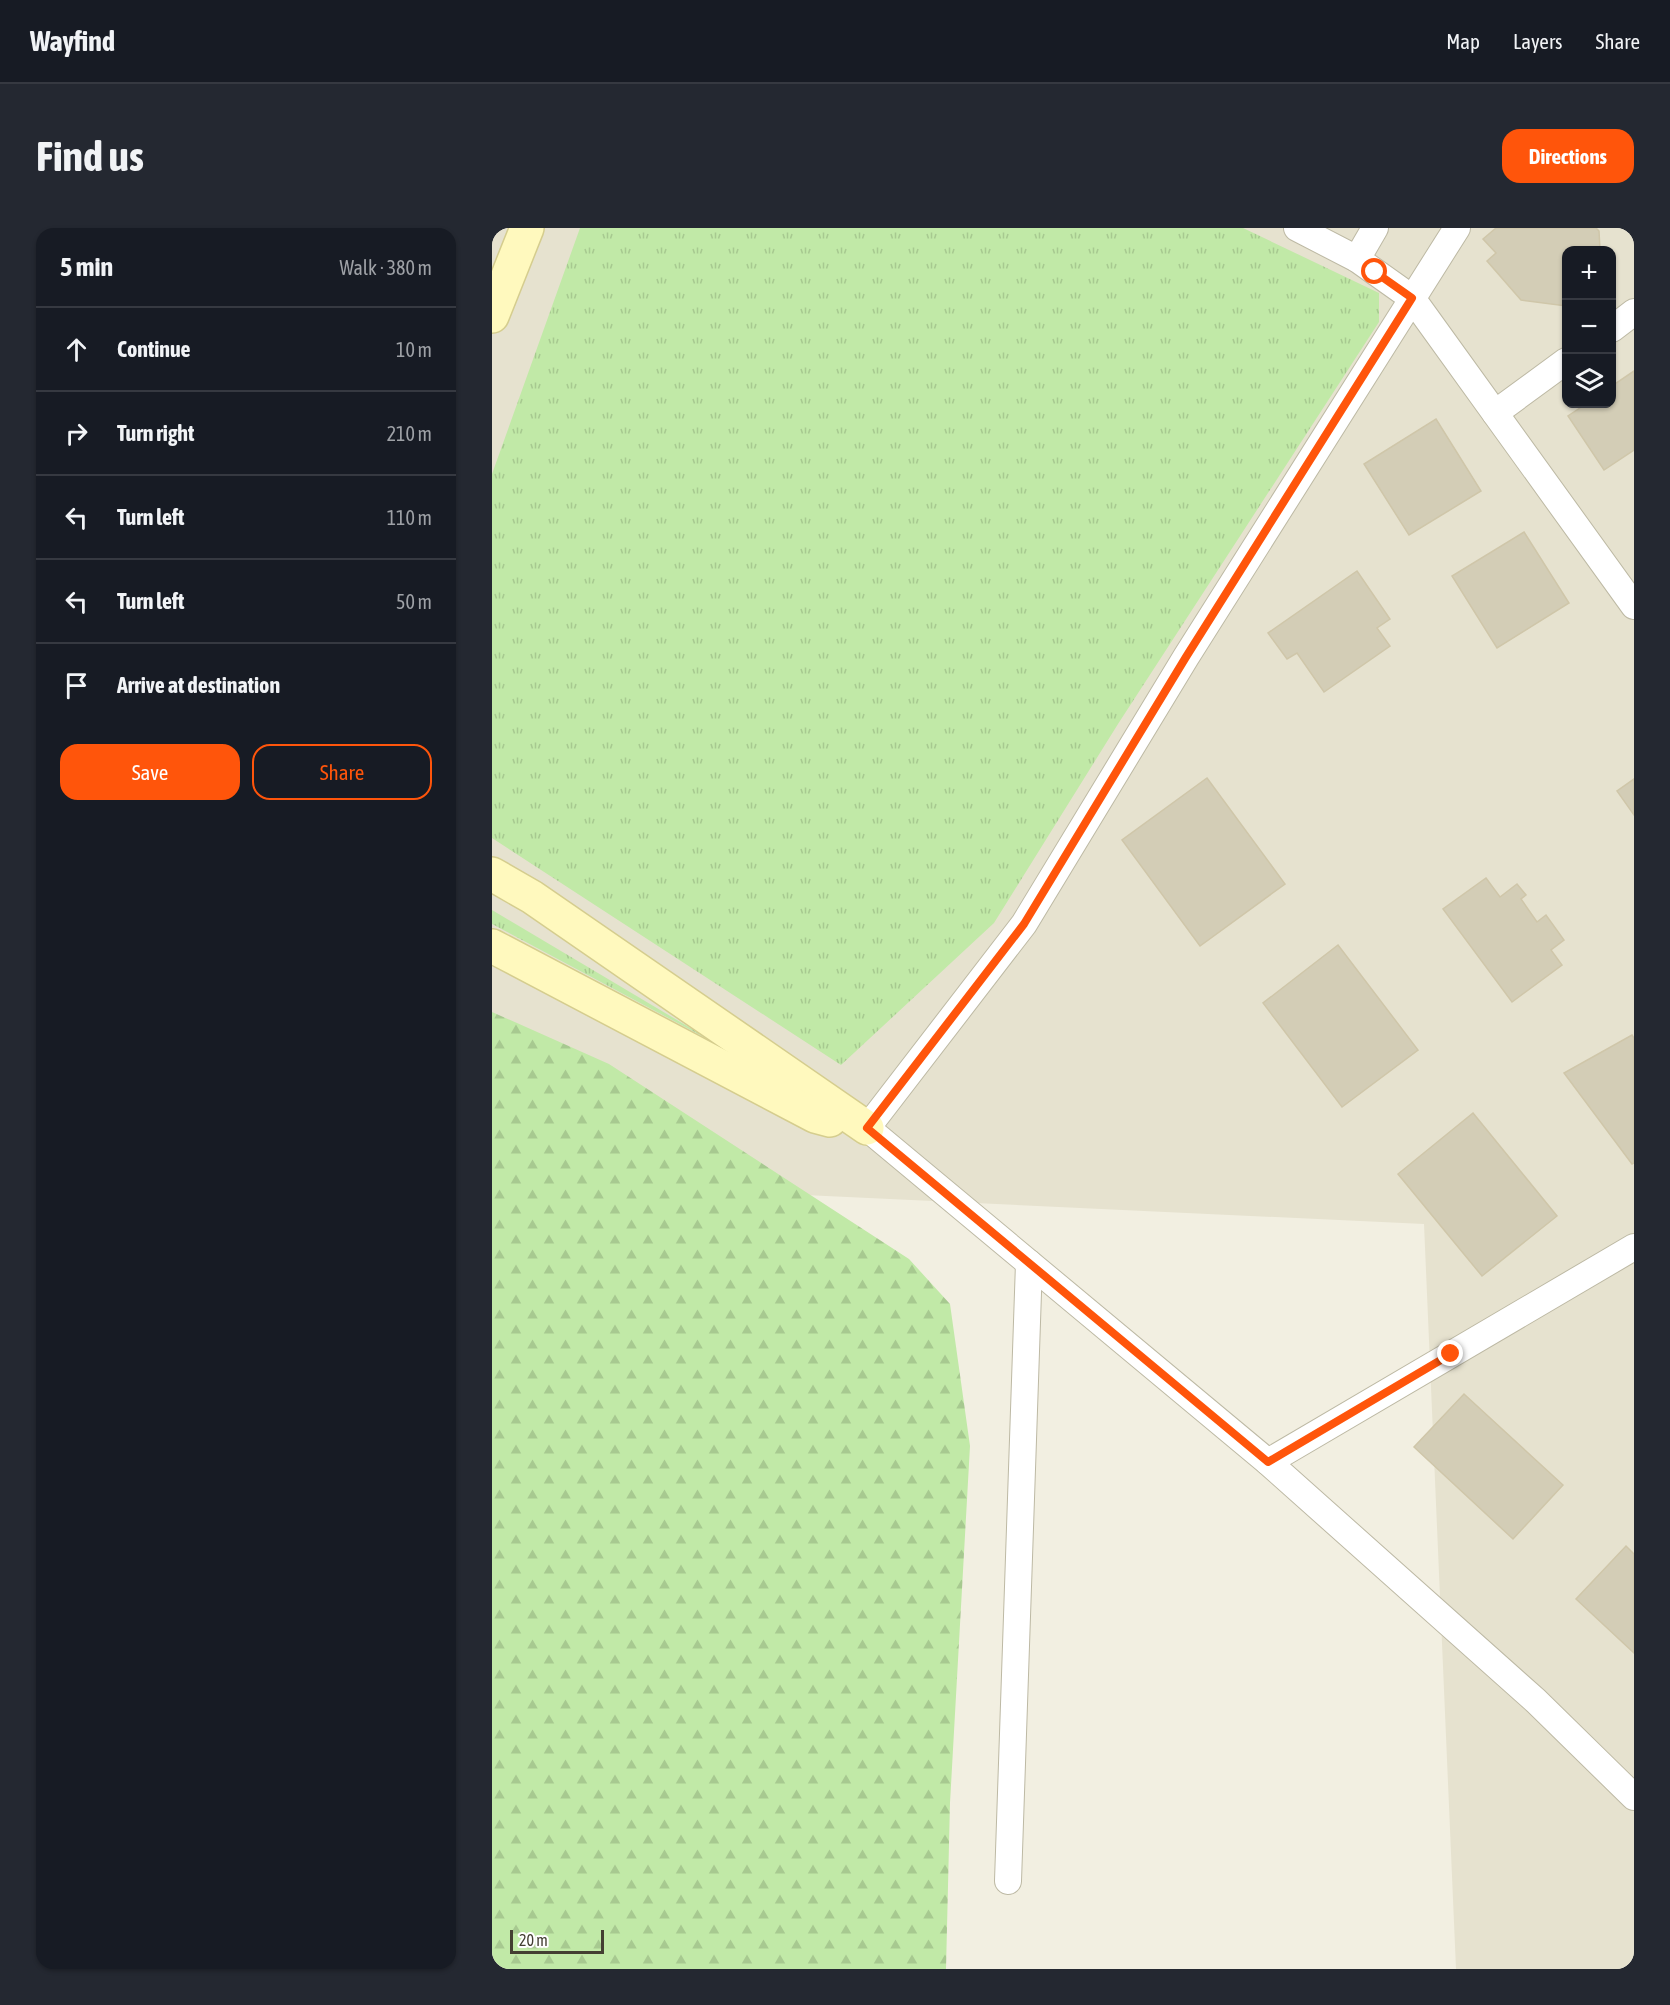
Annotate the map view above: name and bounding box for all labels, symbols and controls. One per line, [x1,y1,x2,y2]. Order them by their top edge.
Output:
text: Wayfind [30,25,115,57]
text: Map [1446,29,1480,53]
text: Layers [1513,29,1563,53]
text: Share [1596,29,1640,53]
button: Directions [1502,129,1634,183]
text: Find us [36,132,144,180]
map controls [1562,246,1616,408]
button: + [1562,246,1616,300]
text: 5 min [60,252,113,282]
text: Walk · 380 m [340,256,432,279]
route start [1361,258,1387,284]
button: − [1562,300,1616,354]
icon: ahead [60,333,93,366]
text: Continue [117,336,191,362]
text: 10 m [396,338,432,361]
button: layers [1562,354,1616,408]
icon: right [60,417,93,450]
text: Turn right [117,420,194,446]
text: 210 m [387,422,432,445]
icon: left [60,501,93,534]
text: Turn left [117,504,184,530]
text: 110 m [387,506,432,529]
icon: left [60,585,93,618]
text: Turn left [117,588,184,614]
text: 50 m [396,590,432,613]
icon: arrive [60,669,93,702]
text: Arrive at destination [117,672,280,698]
button: Save [60,744,240,800]
button: Share [252,744,432,800]
route end [1437,1340,1463,1366]
scale bar [510,1927,604,1954]
text: 20 m [519,1931,548,1949]

